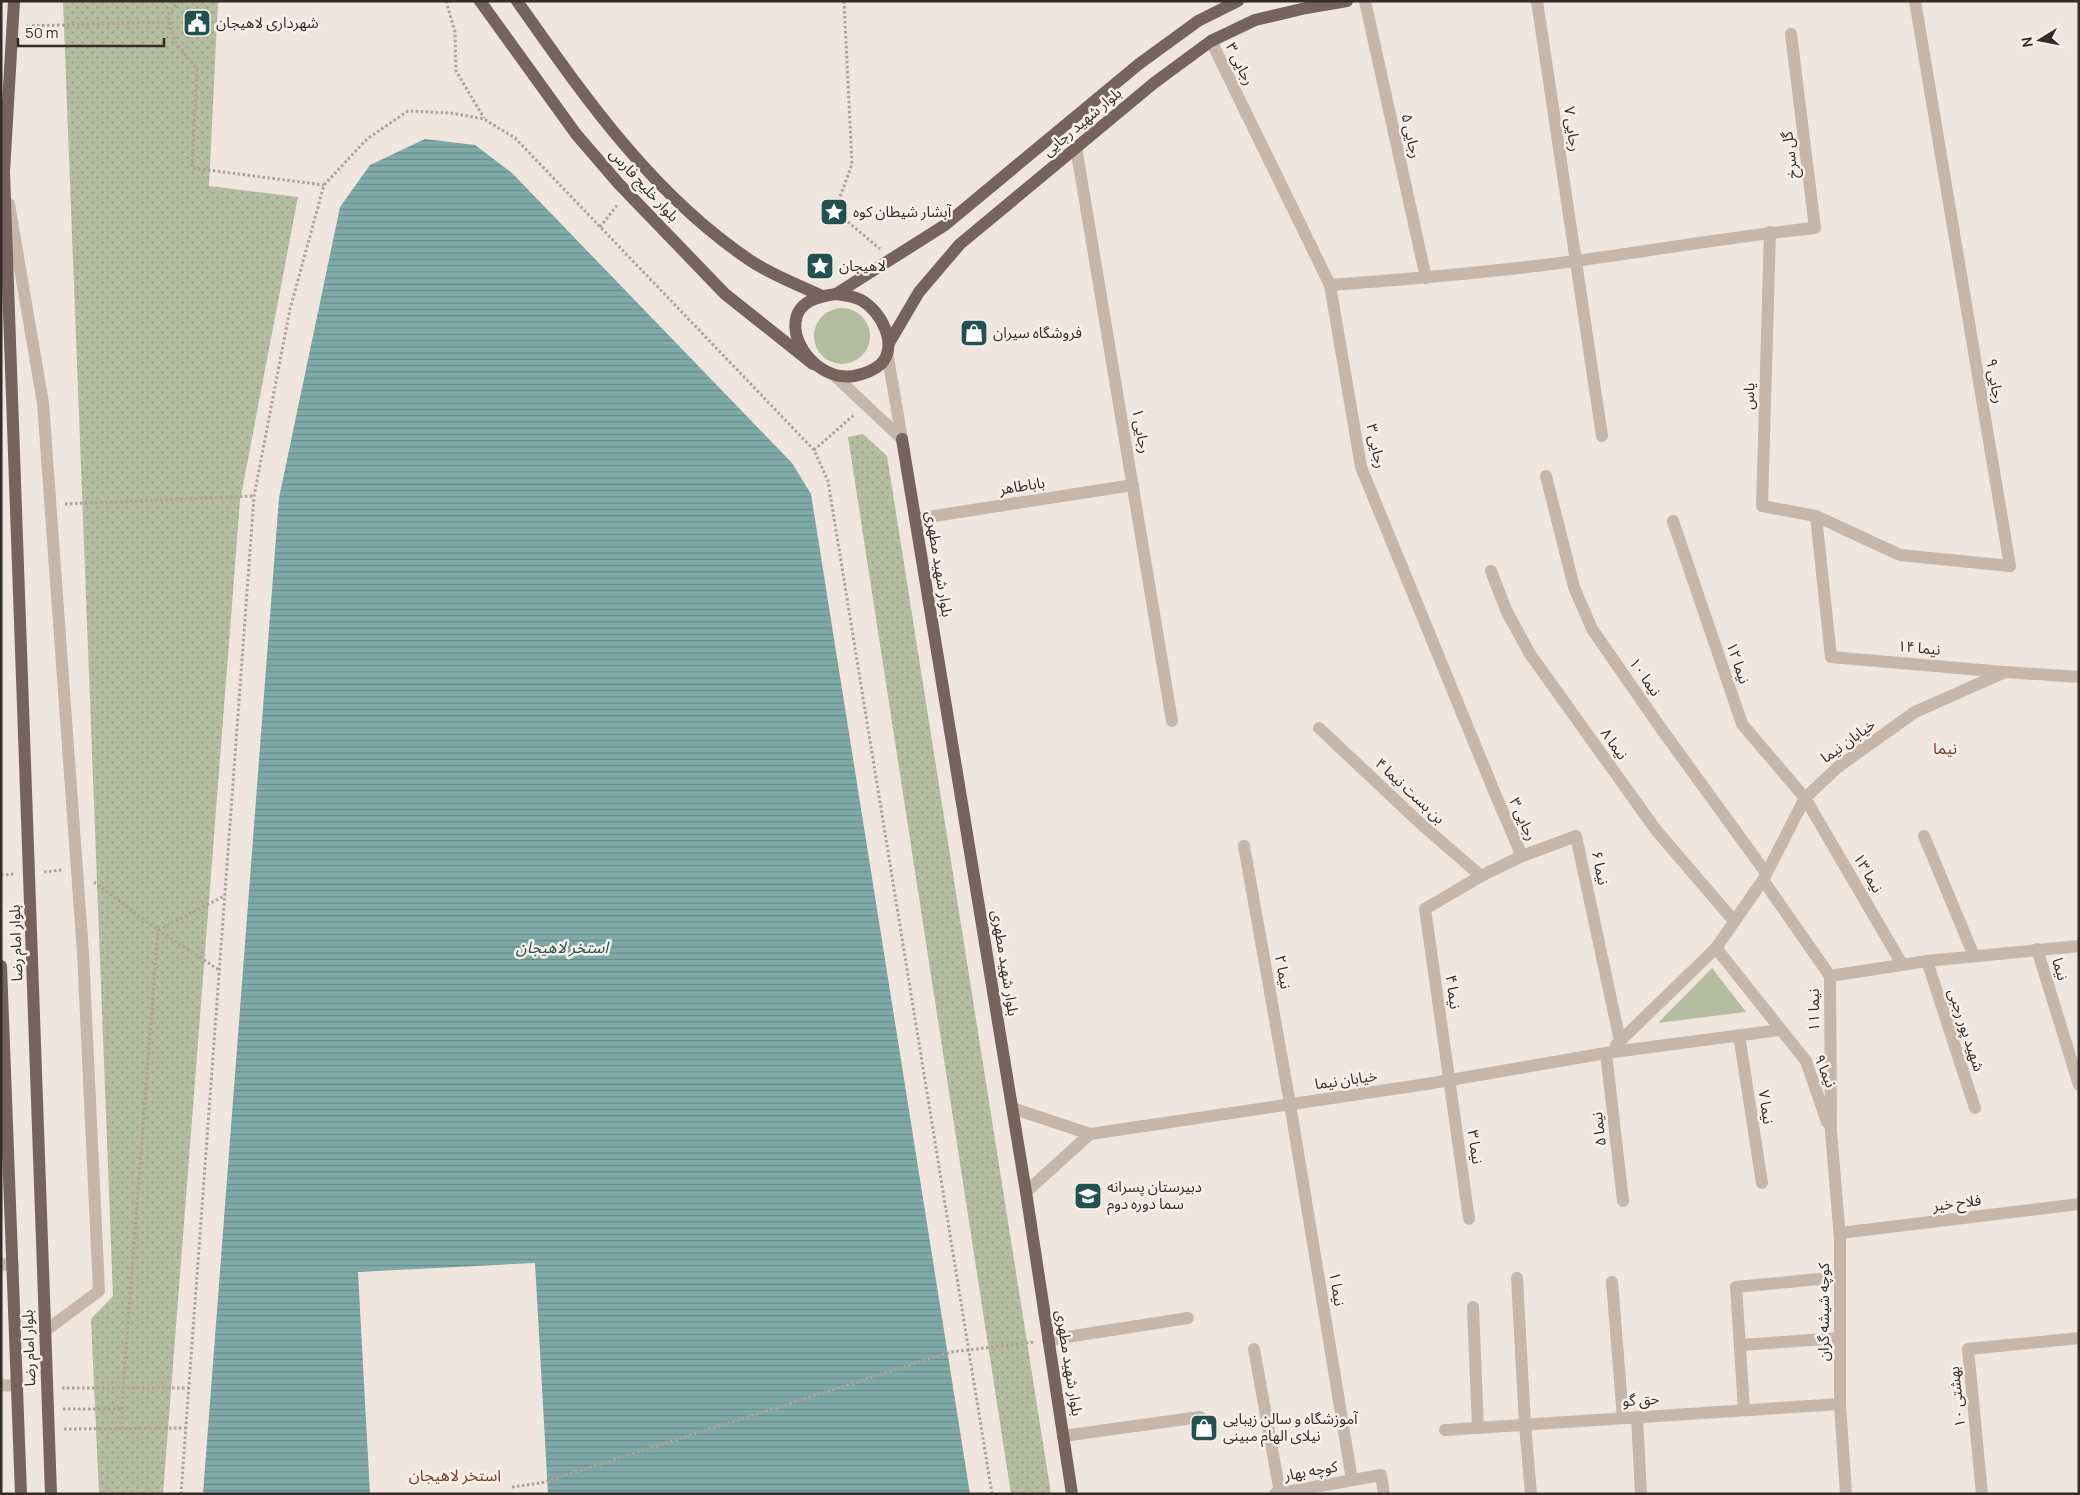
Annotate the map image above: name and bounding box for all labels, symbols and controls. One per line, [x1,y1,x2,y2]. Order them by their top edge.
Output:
public building icon: شهرداری لاهیجان [182,8,212,38]
place label: شهرداری لاهیجان [216,12,319,33]
scale bar [18,15,164,47]
north arrow [2015,15,2065,65]
text: 50 m [25,22,59,43]
text: N [2016,36,2037,49]
street label: رجایی ۳ [1221,39,1260,89]
street label: بلوار شهید رجایی [1038,82,1126,161]
street label: رجایی ۷ [1559,105,1586,153]
street label: رجایی ۵ [1397,112,1426,160]
street label: گل سرخ [1776,129,1805,180]
street label: بلوار خلیج فارس [603,143,684,227]
place icon: آبشار شیطان کوه [819,197,849,227]
place label: آبشار شیطان کوه [853,201,952,222]
place icon: لاهيجان [805,251,835,281]
place label: لاهيجان [839,255,886,276]
shop icon: فروشگاه سیران [959,318,989,348]
place label: فروشگاه سیران [993,322,1082,343]
street label: رجایی ۹ [1981,357,2010,405]
street label: یاس [1738,382,1759,410]
street label: رجایی ۱ [1127,407,1156,455]
street label: رجایی ۳ [1362,422,1391,470]
street label: باباطاهر [997,472,1046,500]
street label: بلوار شهید مطهری [921,509,958,618]
street label: نیما ۱۴ [1897,635,1941,660]
street label: نیما ۱۲ [1722,639,1755,687]
street label: نیما ۱۰ [1625,653,1666,700]
street label: خیابان نیما [1816,713,1880,768]
street label: نیما ۸ [1596,724,1633,764]
district label: نیما [1933,737,1957,759]
street label: بن بست نیما ۴ [1371,753,1450,828]
street label: رجایی ۳ [1505,794,1542,844]
street label: نیما ۶ [1587,849,1614,887]
street label: نیما ۱۳ [1849,849,1888,897]
street label: بلوار امام رضا [4,904,28,982]
street label: بلوار شهید مطهری [987,908,1024,1017]
water label: استخر لاهیجان [516,936,610,958]
street label: نیما ۲ [1270,953,1297,991]
street label: نیما [2047,955,2074,983]
street label: نیما ۴ [1441,974,1466,1010]
street label: شهید پور رجبی [1943,986,1990,1074]
street label: نیما ۱۱ [1803,989,1824,1031]
street label: نیما ۹ [1809,1051,1842,1091]
street label: خیابان نیما [1313,1065,1379,1094]
street label: نیما ۷ [1753,1088,1780,1125]
street label: نیما ۵ [1586,1111,1611,1147]
street label: نیما ۳ [1462,1128,1489,1165]
place label: دبیرستان پسرانه سما دوره دوم [1107,1176,1202,1215]
school or university icon: دبیرستان پسرانه سما دوره دوم [1073,1181,1103,1211]
street label: فلاح خیر [1931,1189,1983,1218]
street label: کوچه شیشه گران [1813,1262,1834,1361]
street label: نیما ۱ [1324,1270,1351,1307]
street label: بلوار شهید مطهری [1051,1308,1088,1417]
street label: بلوار امام رضا [17,1309,41,1387]
street label: بهشتی ۱۰ [1943,1366,1970,1429]
street label: حق گو [1622,1388,1660,1411]
place label: آموزشگاه و سالن زیبایی نیلای الهام مبینی [1223,1408,1358,1447]
shop icon: آموزشگاه و سالن زیبایی نیلای الهام مبینی [1189,1413,1219,1443]
street label: کوچه بهار [1282,1455,1340,1486]
district label: استخر لاهیجان [409,1464,501,1486]

